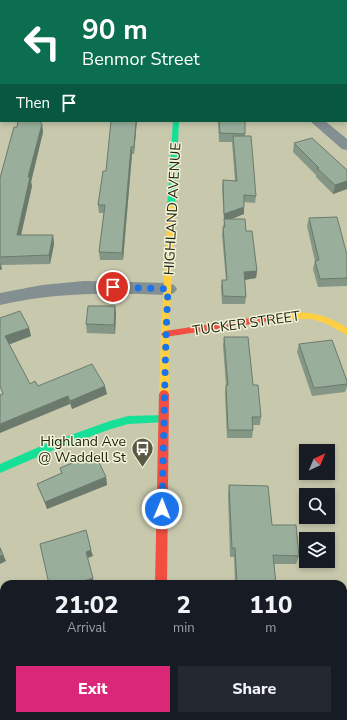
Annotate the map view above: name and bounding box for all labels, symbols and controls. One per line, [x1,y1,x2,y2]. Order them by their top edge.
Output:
text: 90 m [82,11,148,49]
icon: left [16,16,68,68]
text: Benmor Street [82,47,200,71]
icon: arrive [58,92,80,114]
text: Then [16,93,50,113]
street label: HIGHLAND AVENUE [160,142,185,276]
pin [96,270,130,304]
icon: arrive [102,276,124,298]
street label: TUCKER STREET [191,306,302,340]
place label: Highland Ave @ Waddell St [38,432,126,467]
bus stop icon: Highland Ave @ Waddell St [129,436,155,469]
north arrow [299,444,335,480]
map controls [299,444,335,568]
position arrow [141,488,183,530]
button: search [299,488,335,524]
button: layers [299,532,335,568]
text: 21:02 [55,589,118,621]
text: 2 [177,589,191,621]
text: 110 [249,589,292,621]
text: Arrival [67,619,106,637]
text: min [173,619,195,637]
text: m [265,619,276,637]
button: Exit [16,666,170,712]
button: Share [178,666,331,712]

